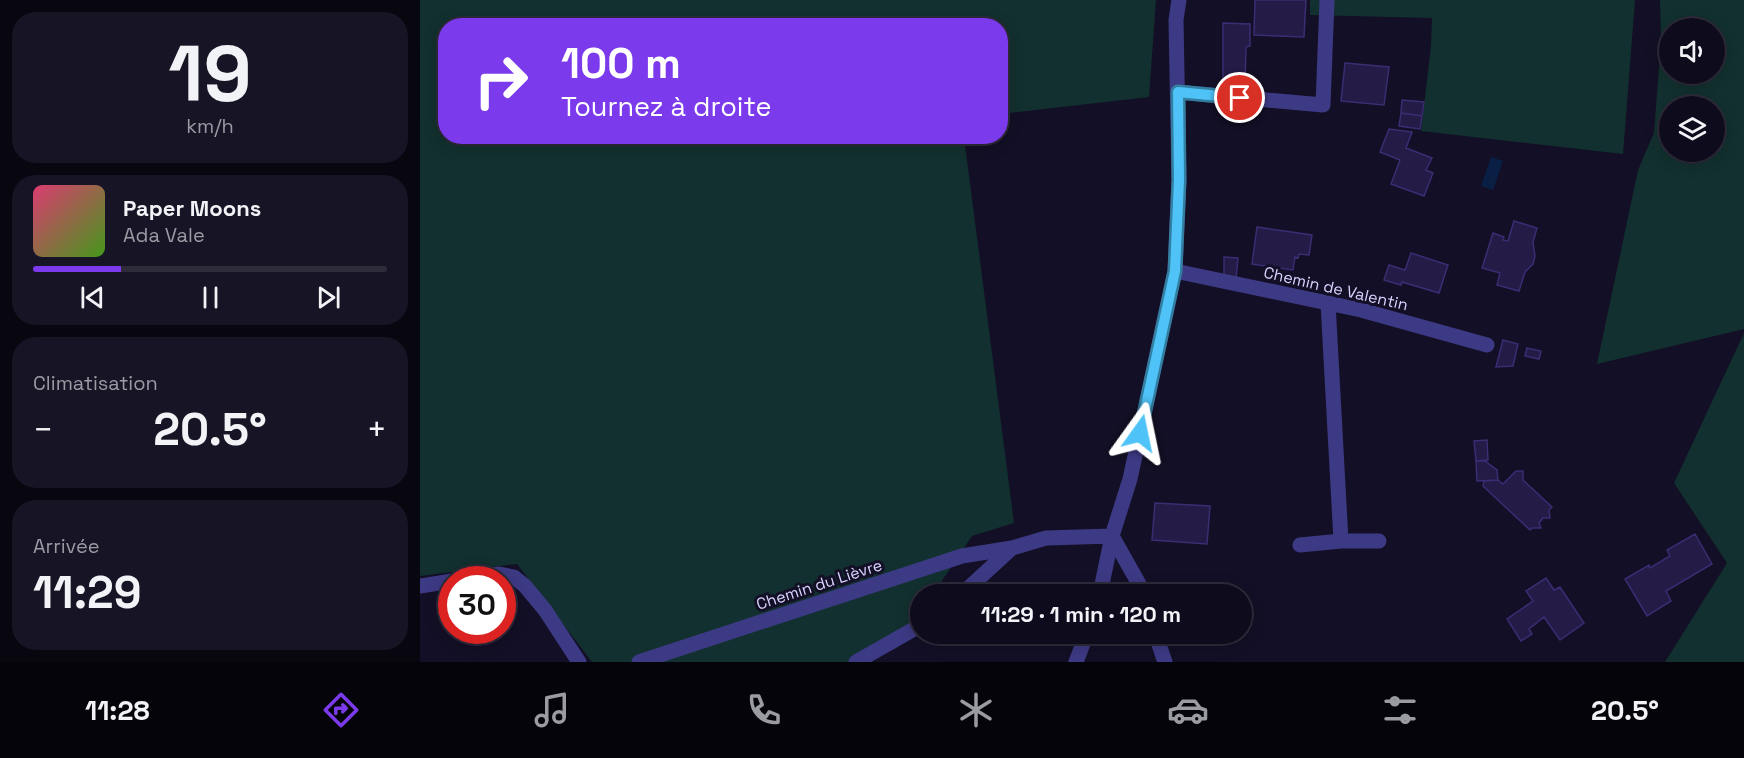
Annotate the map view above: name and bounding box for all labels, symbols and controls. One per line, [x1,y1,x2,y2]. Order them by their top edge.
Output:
map controls [1659,18,1725,162]
button: sound [1659,18,1725,84]
text: 19 [168,24,252,124]
text: 100 m [561,37,681,90]
icon: right [462,42,540,120]
pin [1214,72,1265,123]
icon: arrive [1223,81,1256,114]
text: Tournez à droite [561,89,771,124]
button: layers [1659,96,1725,162]
text: km/h [186,113,234,139]
text: Paper Moons [123,194,261,222]
text: Ada Vale [123,222,205,248]
street label: Chemin de Valentin [1262,262,1410,315]
icon: previous [76,281,109,314]
icon: pause [194,281,227,314]
icon: next [312,281,345,314]
text: Climatisation [33,370,158,396]
text: 20.5° [153,401,267,458]
position arrow [1108,401,1172,465]
text: − [33,409,53,451]
text: + [367,409,387,451]
text: Arrivée [33,533,100,559]
street label: Chemin du Lièvre [754,554,885,615]
text: 11:29 [33,564,141,621]
speed limit sign: 30 [438,566,516,644]
text: 11:29 · 1 min · 120 m [981,600,1181,628]
icon: directions [320,689,362,731]
icon: music [531,689,573,731]
icon: phone [743,689,785,731]
icon: climate [955,689,997,731]
icon: car [1167,689,1209,731]
icon: filters [1379,689,1421,731]
text: 11:28 [85,693,150,728]
text: 20.5° [1591,693,1659,728]

